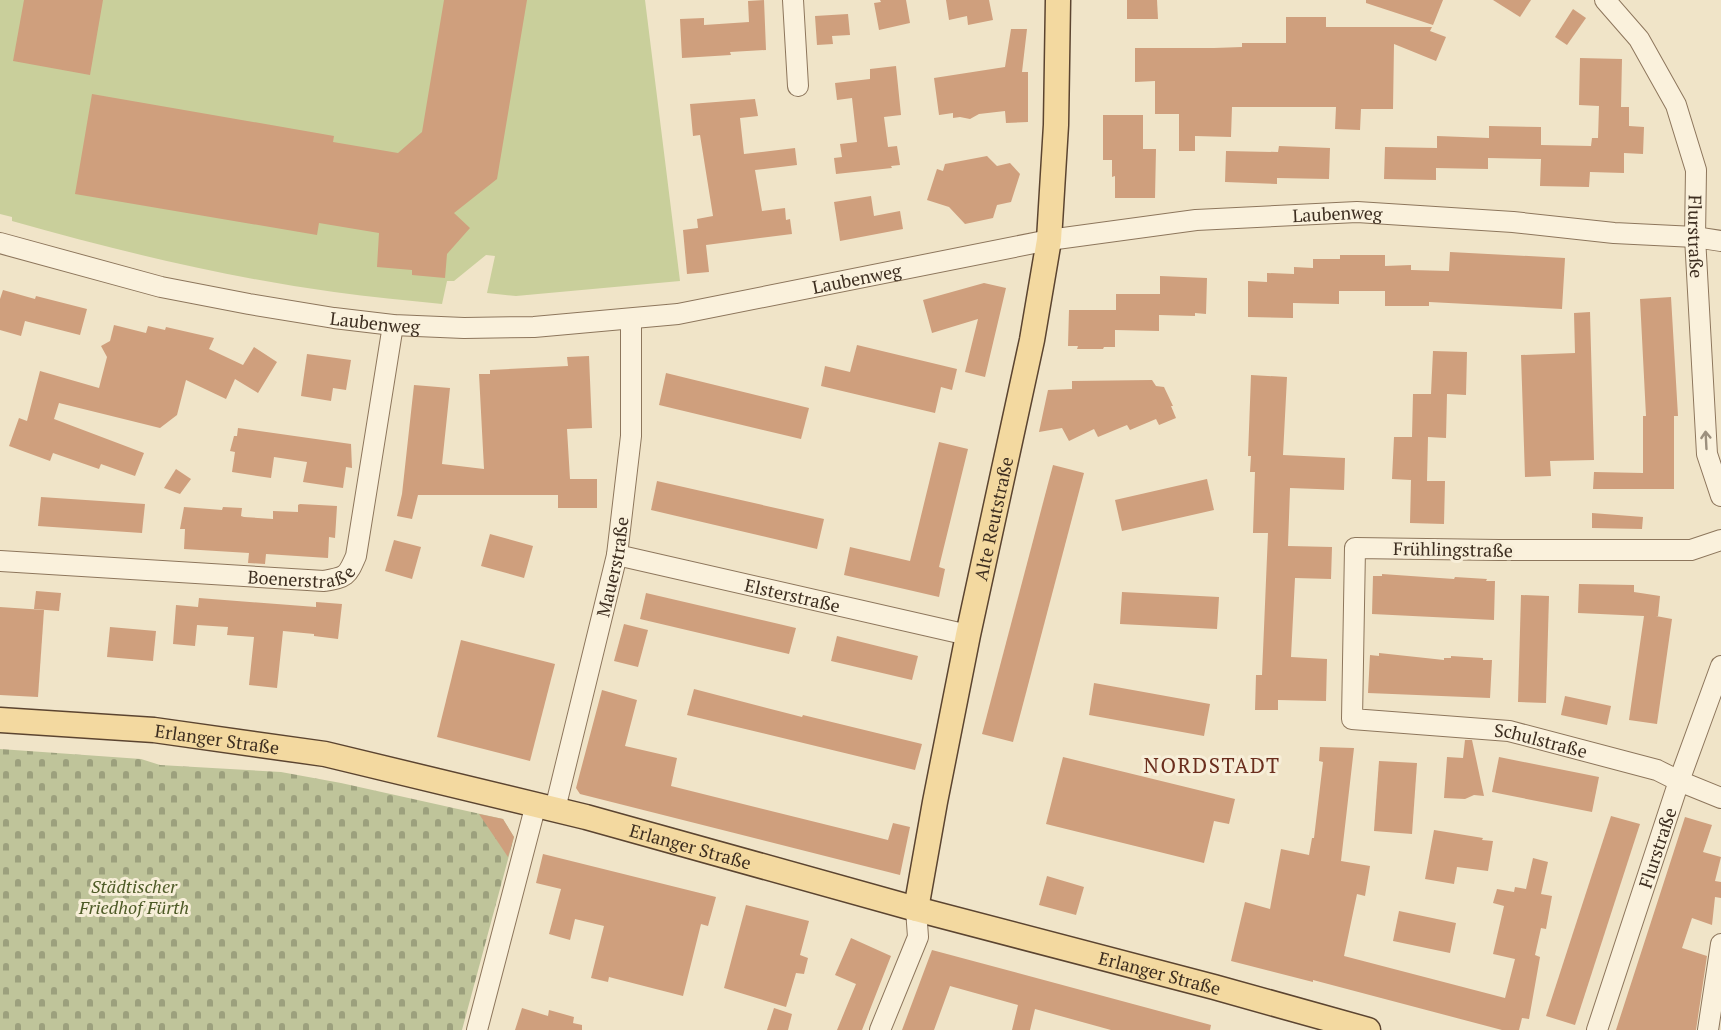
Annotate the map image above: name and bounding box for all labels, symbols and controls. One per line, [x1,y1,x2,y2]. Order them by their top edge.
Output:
street label: Flurstraße [1683,195,1709,279]
street label: Laubenweg [1292,200,1384,227]
street label: Laubenweg [810,258,904,299]
street label: Laubenweg [329,306,421,338]
one-way arrow [1701,430,1712,450]
street label: Alte Reutstraße [968,454,1018,583]
street label: Mauerstraße [590,515,633,620]
street label: Frühlingstraße [1393,536,1513,562]
street label: Boenerstraße [247,561,361,593]
street label: Elsterstraße [742,572,843,618]
street label: Erlanger Straße [153,718,281,759]
street label: Schulstraße [1493,718,1590,763]
district label: NORDSTADT [1144,751,1280,779]
street label: Flurstraße [1633,804,1682,891]
street label: Erlanger Straße [627,818,754,875]
park label: Städtischer Friedhof Fürth [78,874,189,919]
street label: Erlanger Straße [1096,945,1224,1000]

